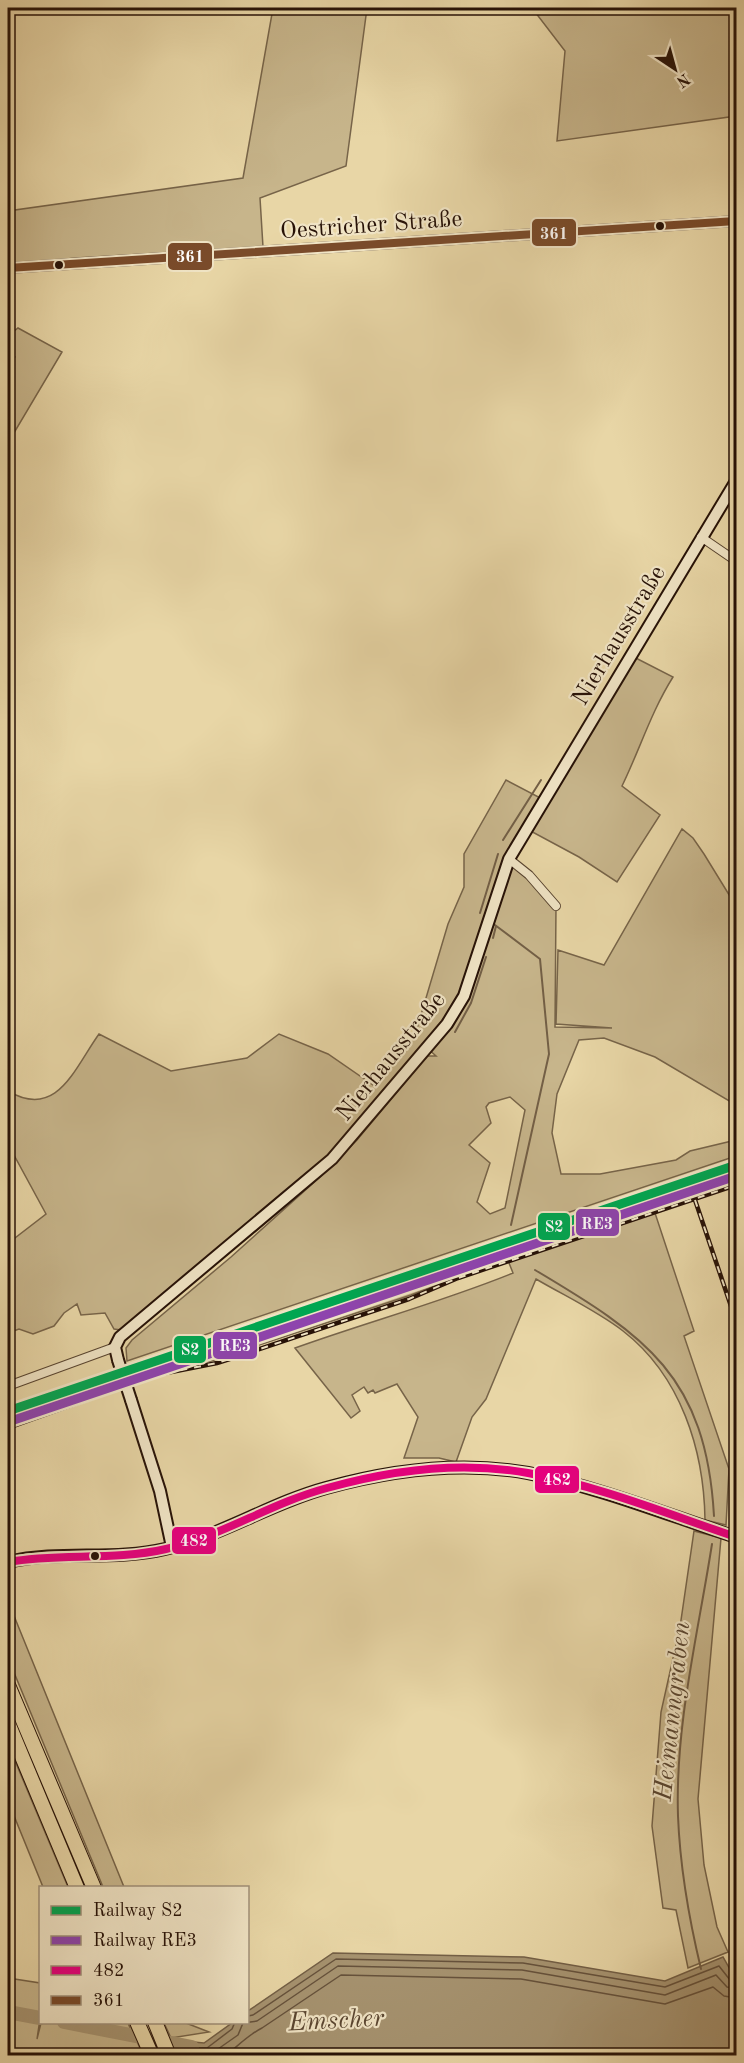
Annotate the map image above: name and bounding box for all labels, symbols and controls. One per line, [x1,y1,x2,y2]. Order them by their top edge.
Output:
north arrow [645,39,705,99]
text: N [672,69,692,90]
street label: Oestricher Straße [279,208,463,244]
line badge: 361 [531,218,577,247]
unlabelled marker [654,220,666,232]
text: 361 [540,227,568,243]
line badge: 361 [167,242,213,271]
text: 361 [176,250,204,266]
unlabelled marker [53,259,65,271]
street label: Nierhausstraße [569,562,671,710]
street label: Nierhausstraße [332,988,451,1126]
line badge: RE3 [575,1208,620,1237]
line badge: S2 [537,1212,571,1241]
text: RE3 [581,1217,613,1233]
text: S2 [544,1220,564,1236]
line badge: RE3 [212,1331,258,1360]
line badge: S2 [173,1335,207,1364]
text: RE3 [219,1339,251,1355]
text: S2 [180,1343,200,1359]
line badge: 482 [534,1465,580,1494]
text: 482 [543,1473,571,1489]
line badge: 482 [171,1526,217,1555]
text: 482 [180,1534,208,1550]
unlabelled marker [89,1550,101,1562]
water label: Heimanngraben [651,1620,695,1803]
legend [39,1886,249,2024]
text: Railway S2 [93,1902,183,1920]
text: Railway RE3 [93,1932,197,1950]
text: 482 [93,1962,124,1980]
text: 361 [93,1992,124,2010]
water label: Emscher [286,2005,386,2037]

